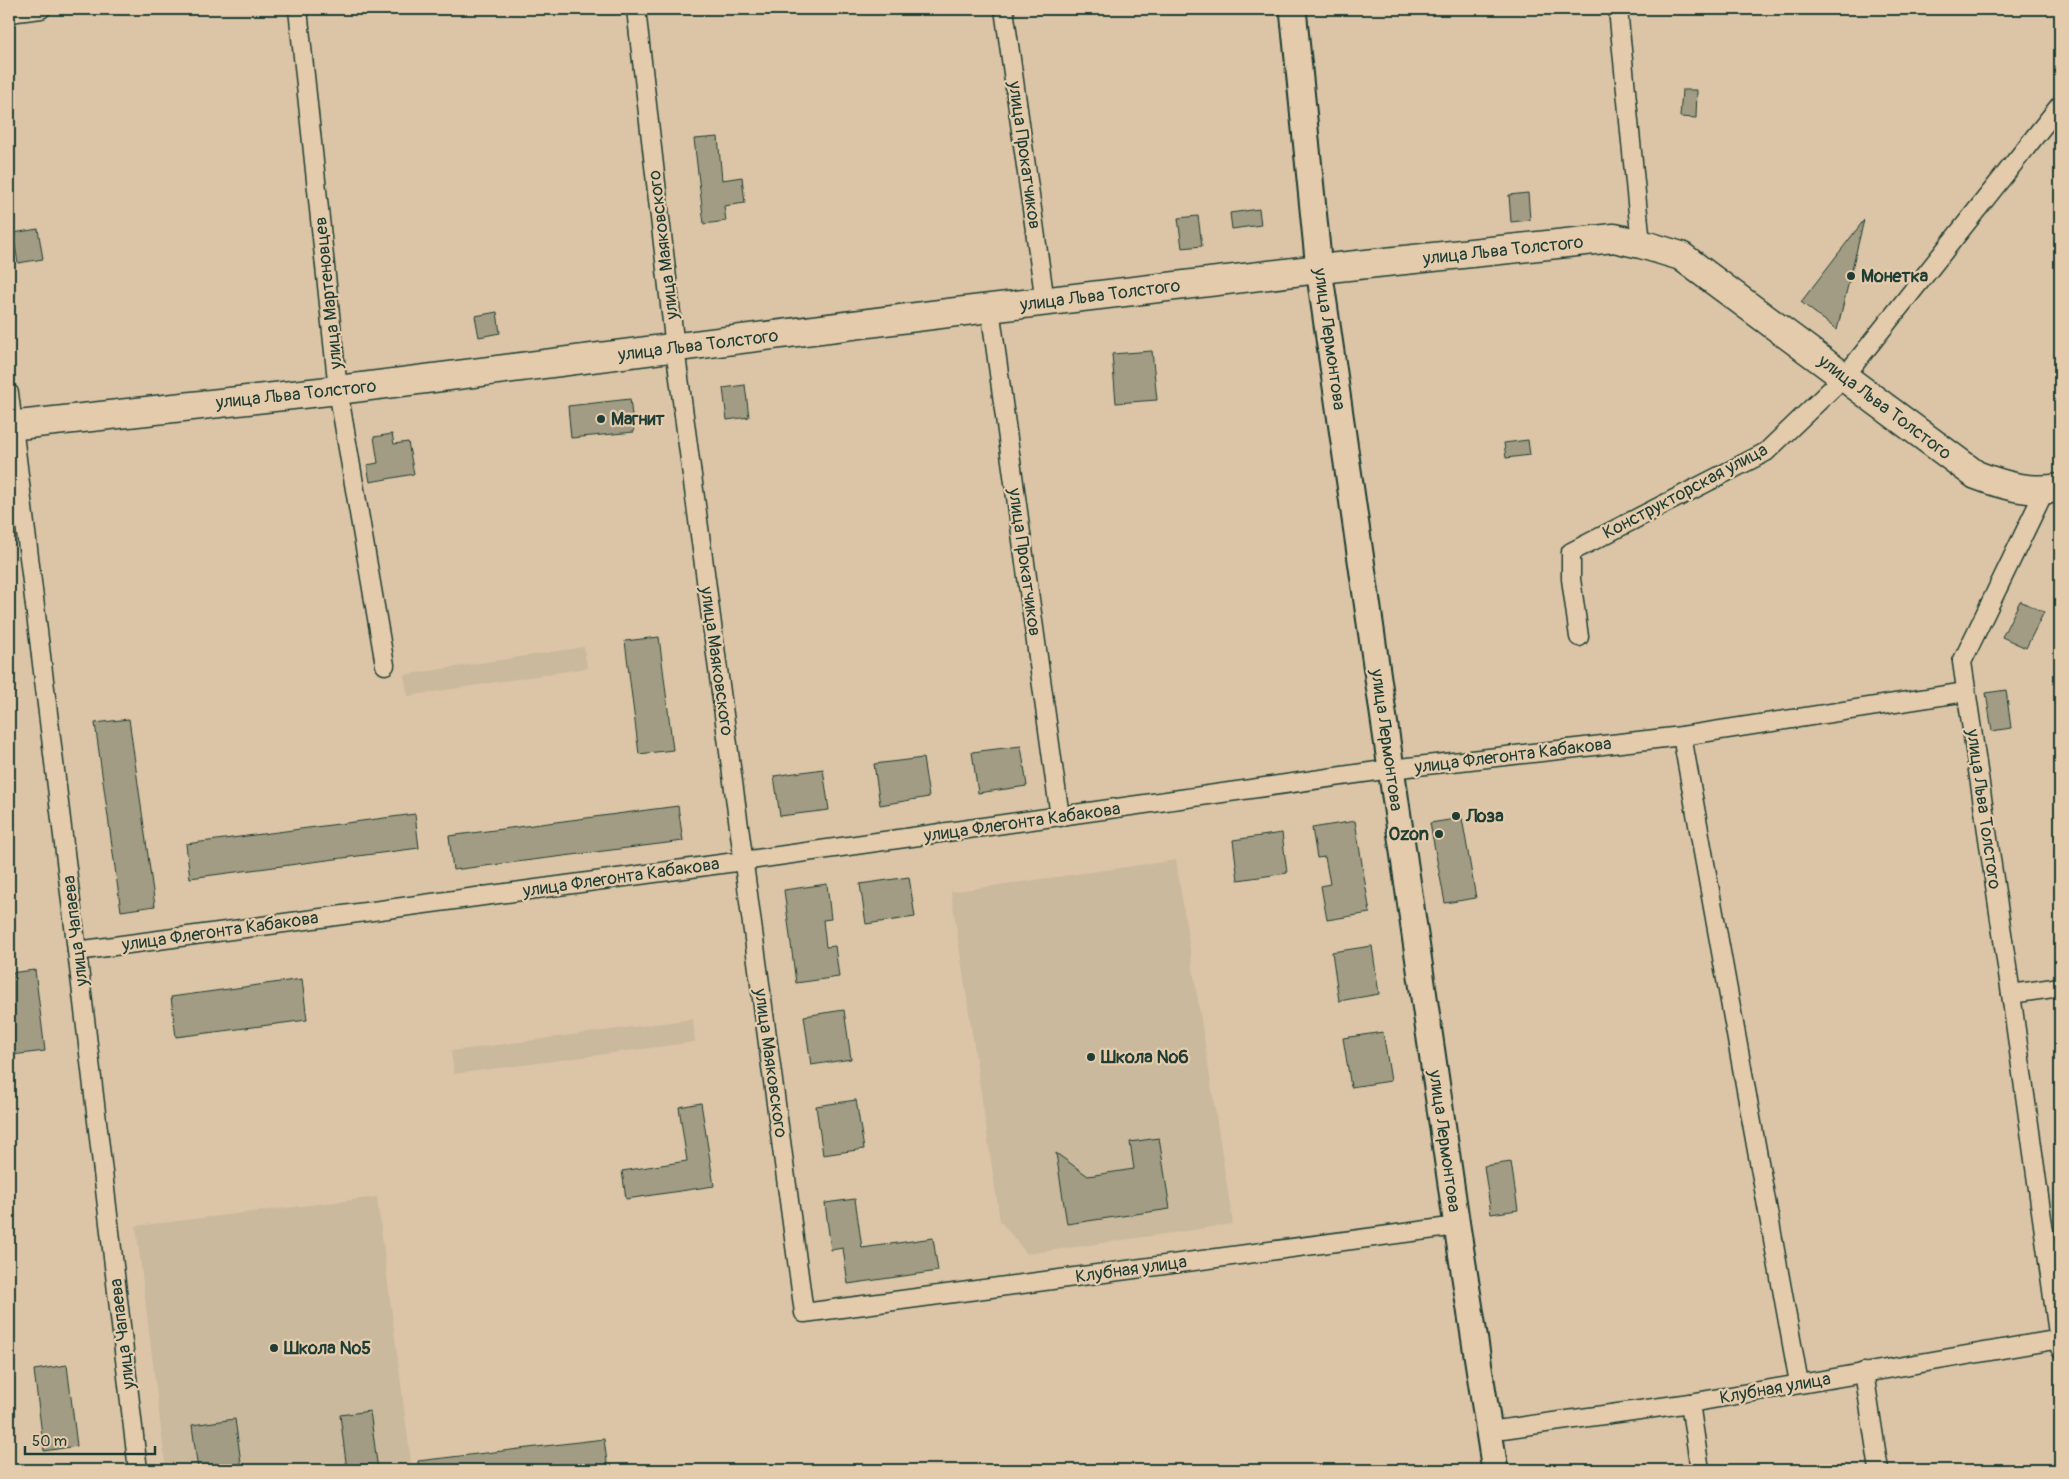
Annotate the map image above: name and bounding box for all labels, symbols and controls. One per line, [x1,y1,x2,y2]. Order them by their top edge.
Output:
street label: улица Прокатчиков [1003,79,1046,231]
street label: улица Маяковского [643,169,684,322]
street label: улица Мартеновцев [309,216,348,371]
street label: улица Льва Толстого [1421,231,1585,270]
place label: Монетка [1861,265,1929,288]
street label: улица Лермонтова [1308,266,1351,412]
marker: Монетка [1845,270,1857,282]
street label: улица Льва Толстого [1018,274,1182,317]
street label: улица Льва Толстого [616,324,780,367]
street label: улица Льва Толстого [1813,349,1956,465]
street label: улица Льва Толстого [214,375,378,414]
place label: Магнит [611,408,665,431]
marker: Магнит [595,413,607,425]
street label: Конструкторская улица [1599,438,1772,545]
street label: улица Прокатчиков [1003,486,1046,638]
street label: улица Маяковского [695,584,738,737]
street label: улица Лермонтова [1365,667,1408,813]
street label: улица Льва Толстого [1961,727,2006,891]
street label: улица Флегонта Кабакова [1412,732,1613,779]
street label: улица Флегонта Кабакова [921,797,1122,848]
place label: Лоза [1465,805,1504,828]
marker: Лоза [1450,810,1462,822]
place label: Ozon [1389,823,1429,846]
marker: Ozon [1433,828,1445,840]
street label: улица Флегонта Кабакова [520,852,721,903]
street label: улица Чапаева [57,874,94,989]
street label: улица Флегонта Кабакова [119,906,320,957]
street label: улица Маяковского [749,986,792,1139]
place label: Школа №6 [1100,1046,1189,1069]
marker: Школа №6 [1085,1051,1097,1063]
street label: улица Лермонтова [1423,1068,1466,1214]
street label: Клубная улица [1074,1250,1188,1289]
street label: улица Чапаева [104,1277,141,1392]
place label: Школа №5 [283,1337,371,1360]
marker: Школа №5 [268,1342,280,1354]
street label: Клубная улица [1718,1367,1832,1410]
scale bar [25,1424,155,1456]
text: 50 m [32,1432,67,1451]

